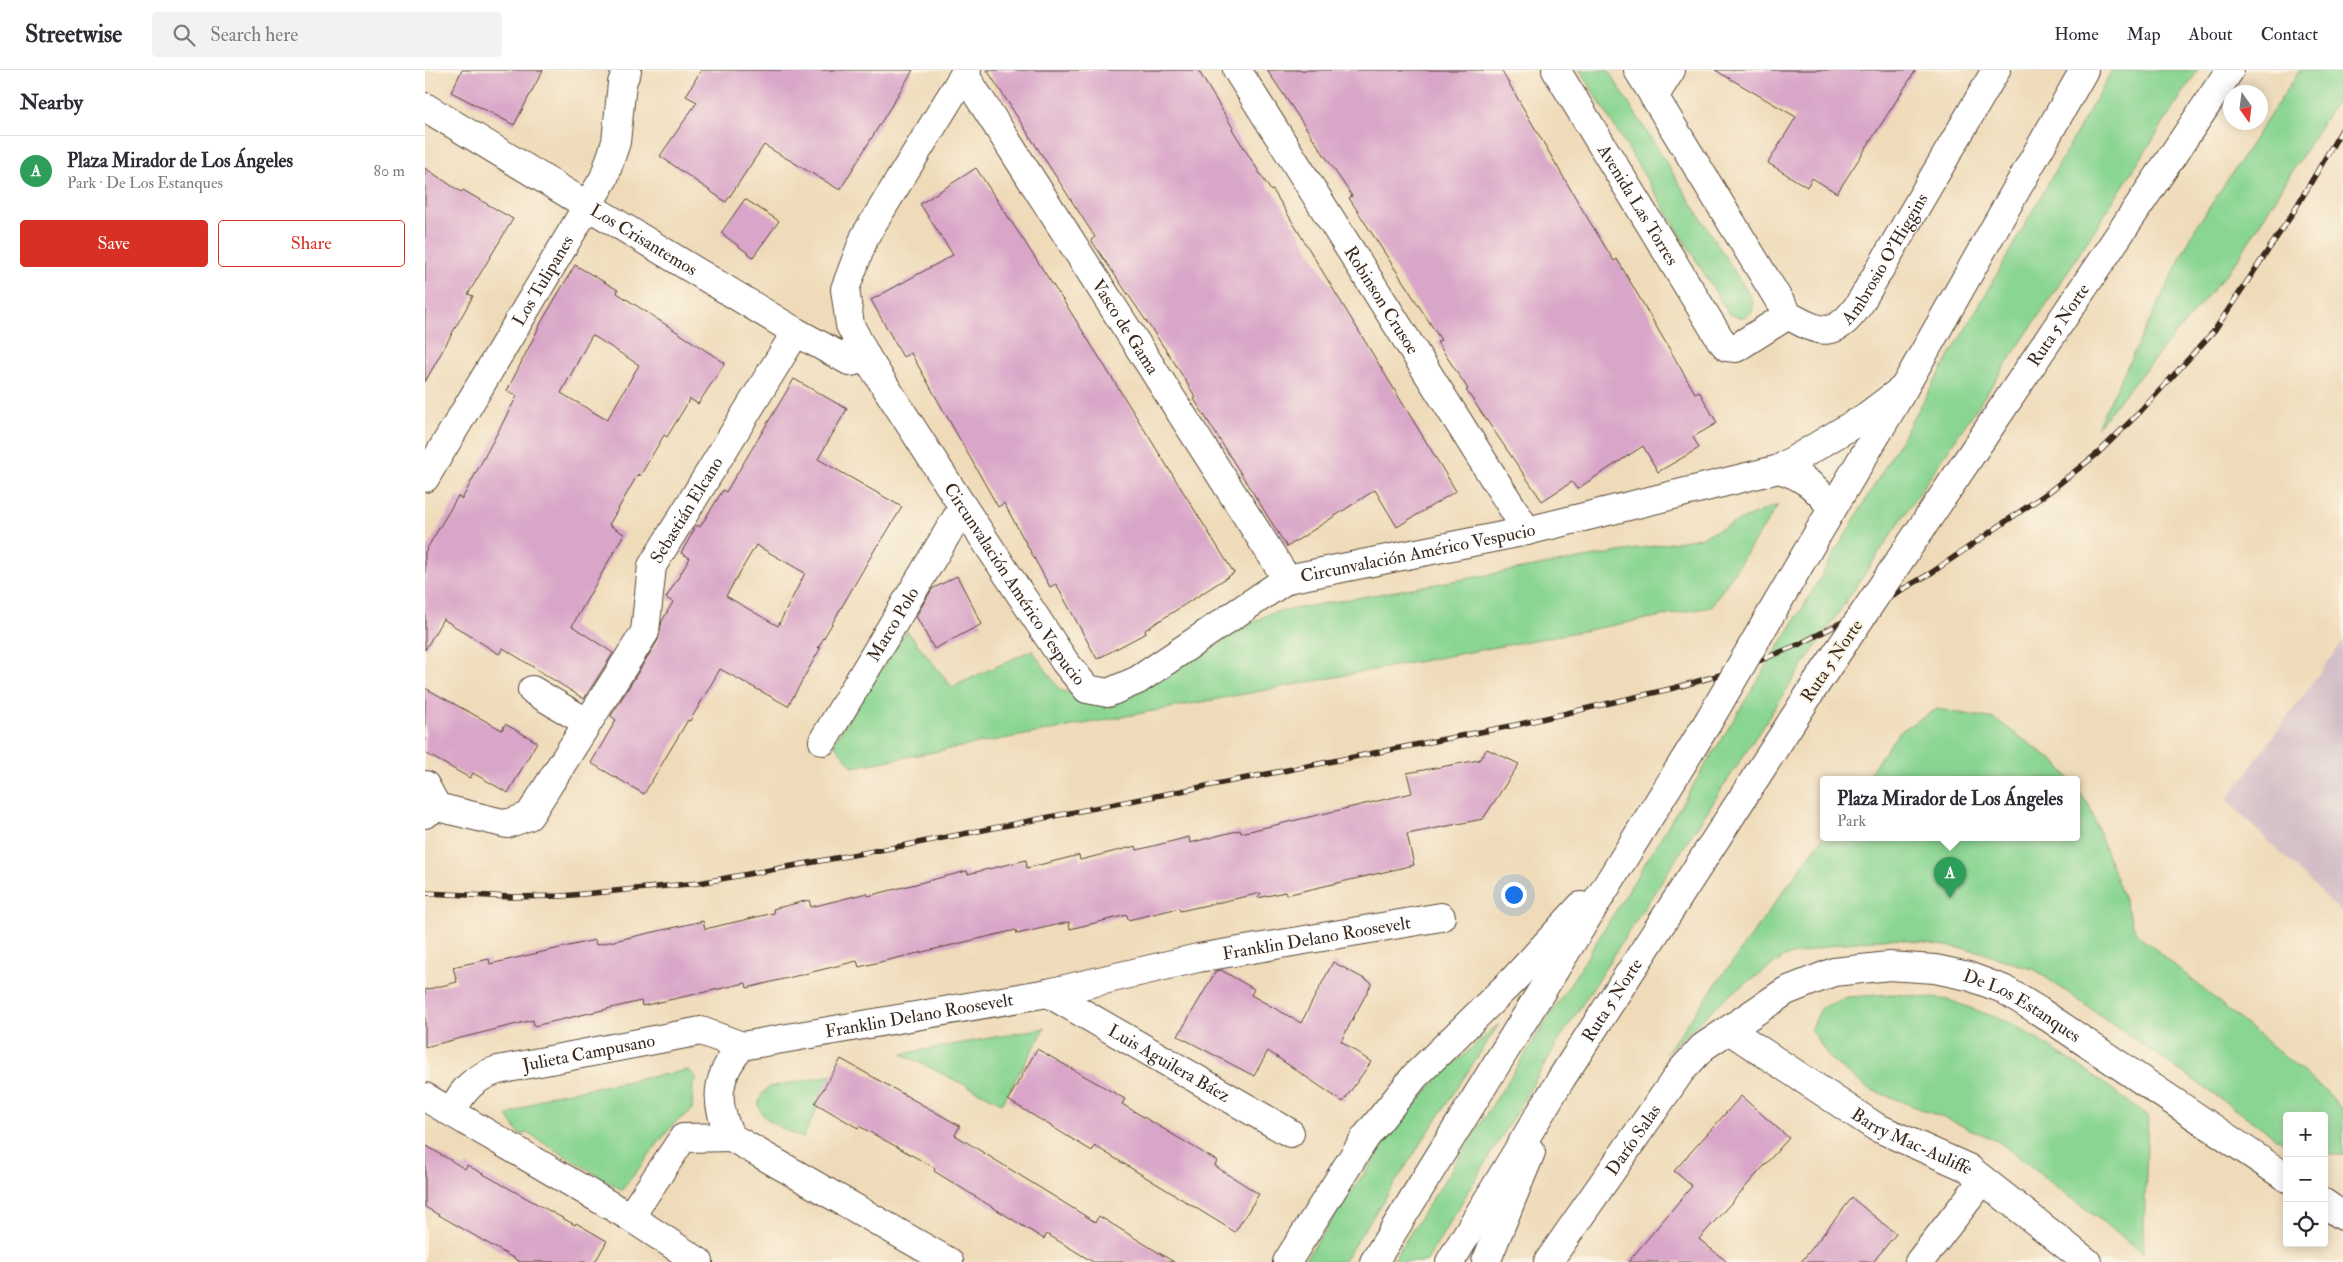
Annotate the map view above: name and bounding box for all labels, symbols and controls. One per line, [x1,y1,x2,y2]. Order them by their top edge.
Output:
search box [152,12,502,57]
text: Streetwise [25,19,122,50]
icon: search [170,21,198,49]
text: Search here [210,23,298,47]
text: Home [2054,23,2099,46]
text: Map [2127,23,2161,46]
text: About [2189,23,2233,46]
text: Contact [2261,23,2318,46]
north arrow [2223,85,2268,130]
text: Nearby [20,89,83,116]
street label: Avenida Las Torres [1592,139,1684,270]
text: Plaza Mirador de Los Ángeles [67,149,293,173]
text: A [31,161,41,181]
text: 80 m [374,161,405,181]
text: Park · De Los Estanques [67,173,223,193]
street label: Ambrosio O'Higgins [1836,189,1933,330]
street label: Los Crisantemos [586,198,702,281]
button: Save [20,220,208,267]
button: Share [218,220,405,267]
street label: Los Tulipanes [507,231,579,330]
street label: Robinson Crusoe [1339,242,1425,359]
street label: Vasco de Gama [1087,275,1165,379]
street label: Ruta 5 Norte [2022,279,2095,371]
street label: Sebastián Elcano [645,452,728,568]
street label: Circunvalación Américo Vespucio [939,478,1091,690]
street label: Circunvalación Américo Vespucio [1298,518,1538,588]
street label: Marco Polo [862,583,924,666]
street label: Ruta 5 Norte [1796,615,1868,707]
popup [1820,776,2080,841]
text: Plaza Mirador de Los Ángeles [1837,787,2063,811]
text: Park [1837,811,1866,831]
pin: A [1934,857,1966,898]
your location [1501,882,1527,908]
street label: Franklin Delano Roosevelt [1221,911,1412,965]
street label: Ruta 5 Norte [1576,953,1648,1046]
street label: De Los Estanques [1960,964,2085,1047]
street label: Franklin Delano Roosevelt [823,988,1015,1043]
street label: Luis Aguilera Báez [1104,1019,1235,1108]
street label: Julieta Campusano [519,1029,657,1077]
street label: Darío Salas [1600,1100,1666,1180]
street label: Barry Mac-Auliffe [1847,1102,1979,1180]
map controls [2283,1112,2328,1247]
button: + [2283,1112,2328,1157]
button: − [2283,1157,2328,1202]
button: locate [2283,1202,2328,1247]

